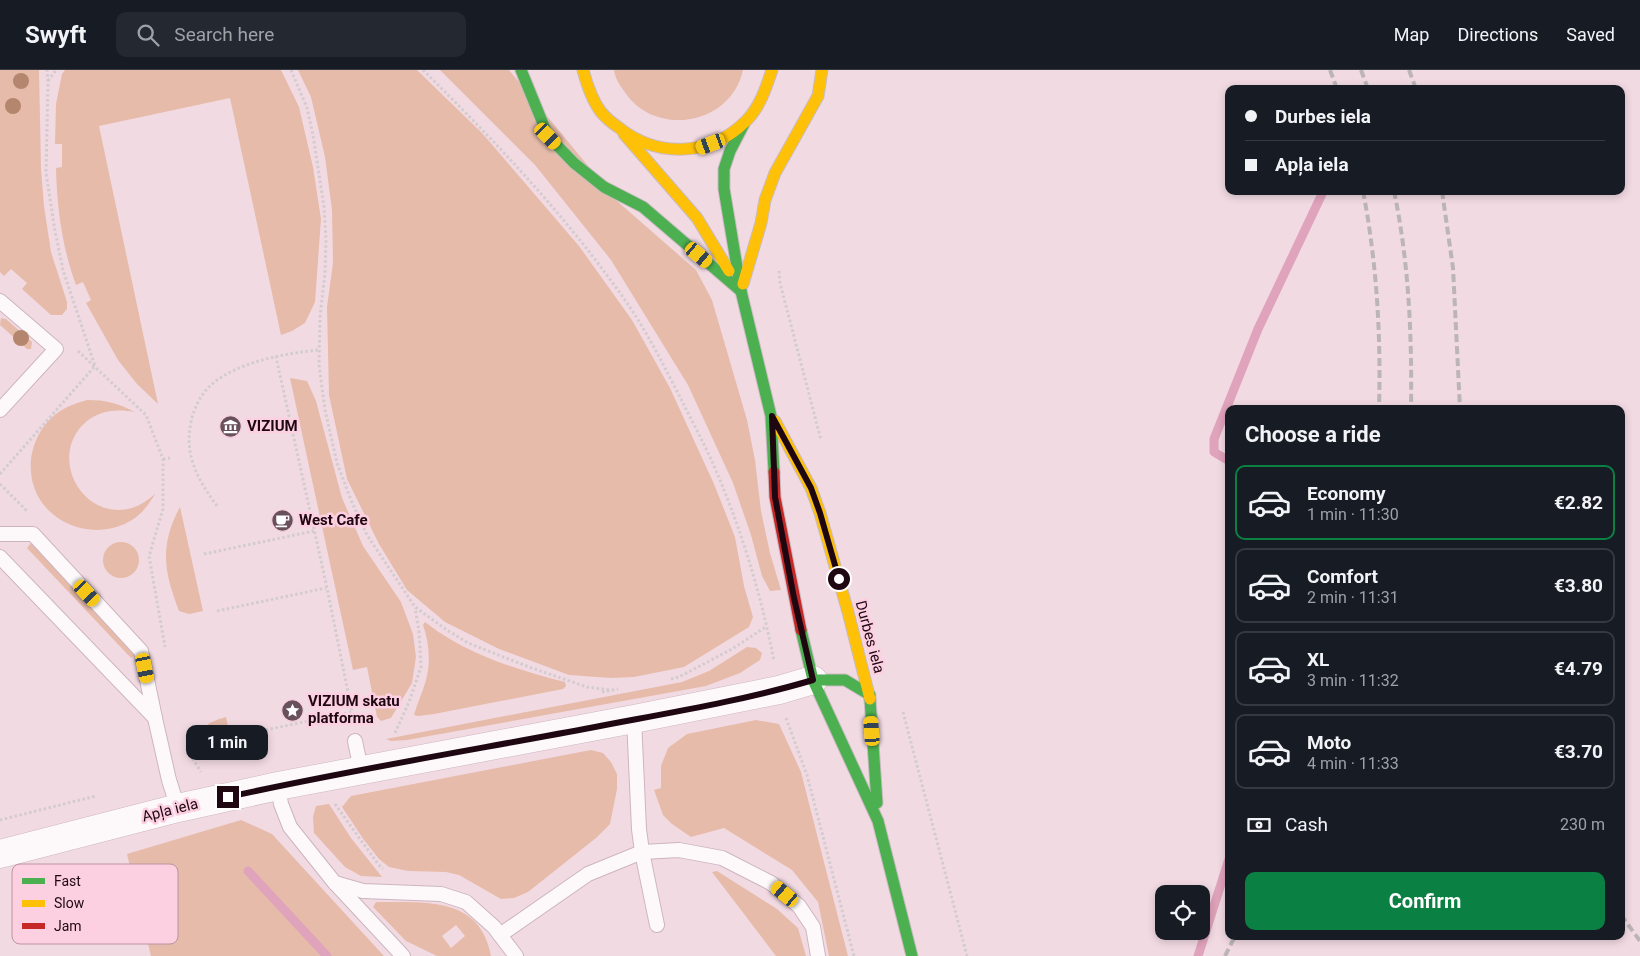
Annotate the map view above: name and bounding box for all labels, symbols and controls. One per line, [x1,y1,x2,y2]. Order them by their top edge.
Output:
search box [116,12,466,57]
text: Swyft [25,21,86,49]
icon: search [134,21,162,49]
text: Search here [174,23,274,46]
text: Map [1394,24,1429,45]
text: Directions [1457,24,1538,45]
text: Saved [1566,24,1615,45]
text: Durbes iela [1275,105,1371,128]
car [532,120,563,152]
car [694,132,727,156]
text: Apļa iela [1275,153,1349,176]
car [682,240,715,270]
museum icon: VIZIUM [219,414,243,438]
place label: VIZIUM [247,417,298,435]
text: Choose a ride [1245,422,1381,447]
icon: car [1247,480,1292,525]
text: Economy [1307,482,1386,505]
text: €2.82 [1554,491,1603,514]
text: 1 min · 11:30 [1307,505,1399,524]
cafe icon: West Cafe [271,508,295,532]
place label: West Cafe [299,511,368,529]
icon: car [1247,563,1292,608]
text: Comfort [1307,565,1378,588]
route start [828,568,850,590]
text: €3.80 [1554,574,1603,597]
car [71,577,102,609]
text: 2 min · 11:31 [1307,588,1399,607]
street label: Durbes iela [852,599,888,675]
icon: car [1247,646,1292,691]
text: XL [1307,648,1329,671]
car [134,652,155,684]
text: €4.79 [1554,657,1603,680]
text: 3 min · 11:32 [1307,671,1399,690]
place label: VIZIUM skatu platforma [308,692,400,727]
place icon: VIZIUM skatu platforma [280,698,304,722]
car [863,716,880,746]
callout: 1 min [187,724,269,760]
icon: car [1247,729,1292,774]
text: Moto [1307,731,1351,754]
text: 1 min [207,733,247,752]
text: €3.70 [1554,740,1603,763]
text: 4 min · 11:33 [1307,754,1399,773]
route end [217,786,239,808]
street label: Apļa iela [140,794,200,826]
icon: cash [1245,811,1273,839]
text: Cash [1285,813,1328,836]
text: 230 m [1560,815,1605,834]
legend [12,864,178,944]
button: Confirm [1245,872,1605,930]
text: Fast [54,873,81,889]
car [768,879,801,909]
map controls [1155,885,1210,940]
button: locate [1155,885,1210,940]
text: Slow [54,895,85,911]
text: Jam [54,918,82,934]

